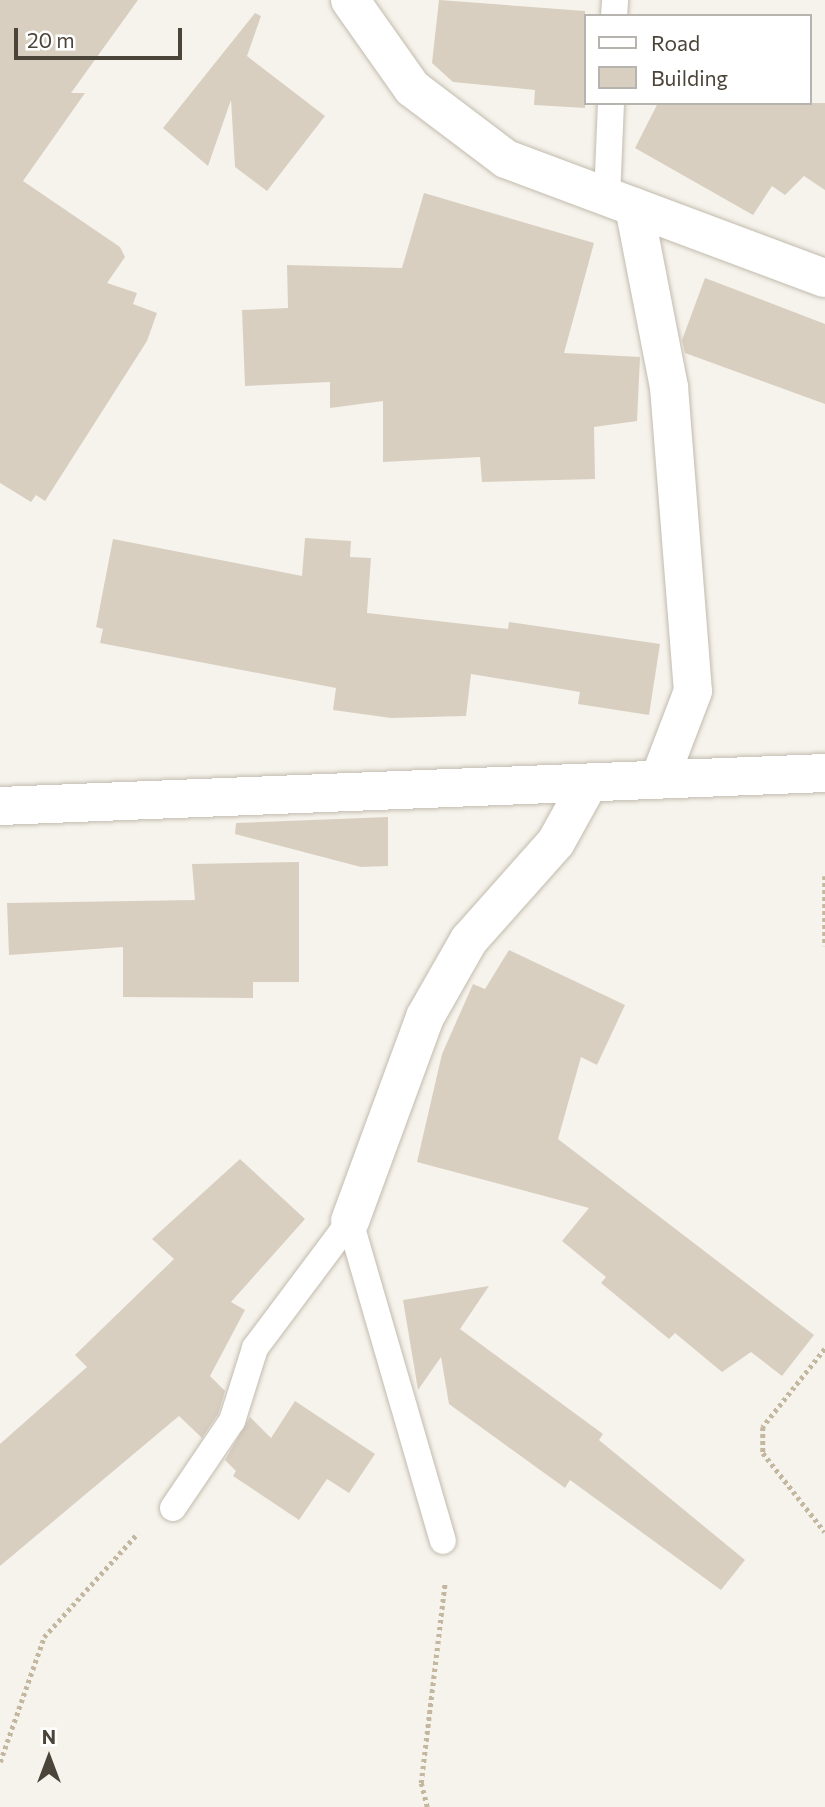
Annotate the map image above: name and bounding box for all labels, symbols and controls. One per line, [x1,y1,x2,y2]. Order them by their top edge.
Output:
scale bar [18,14,186,58]
legend [584,14,811,105]
text: 20 m [27,27,75,52]
text: Road [651,30,700,55]
text: Building [651,65,728,90]
north arrow [14,1723,84,1793]
text: N [42,1725,56,1748]

